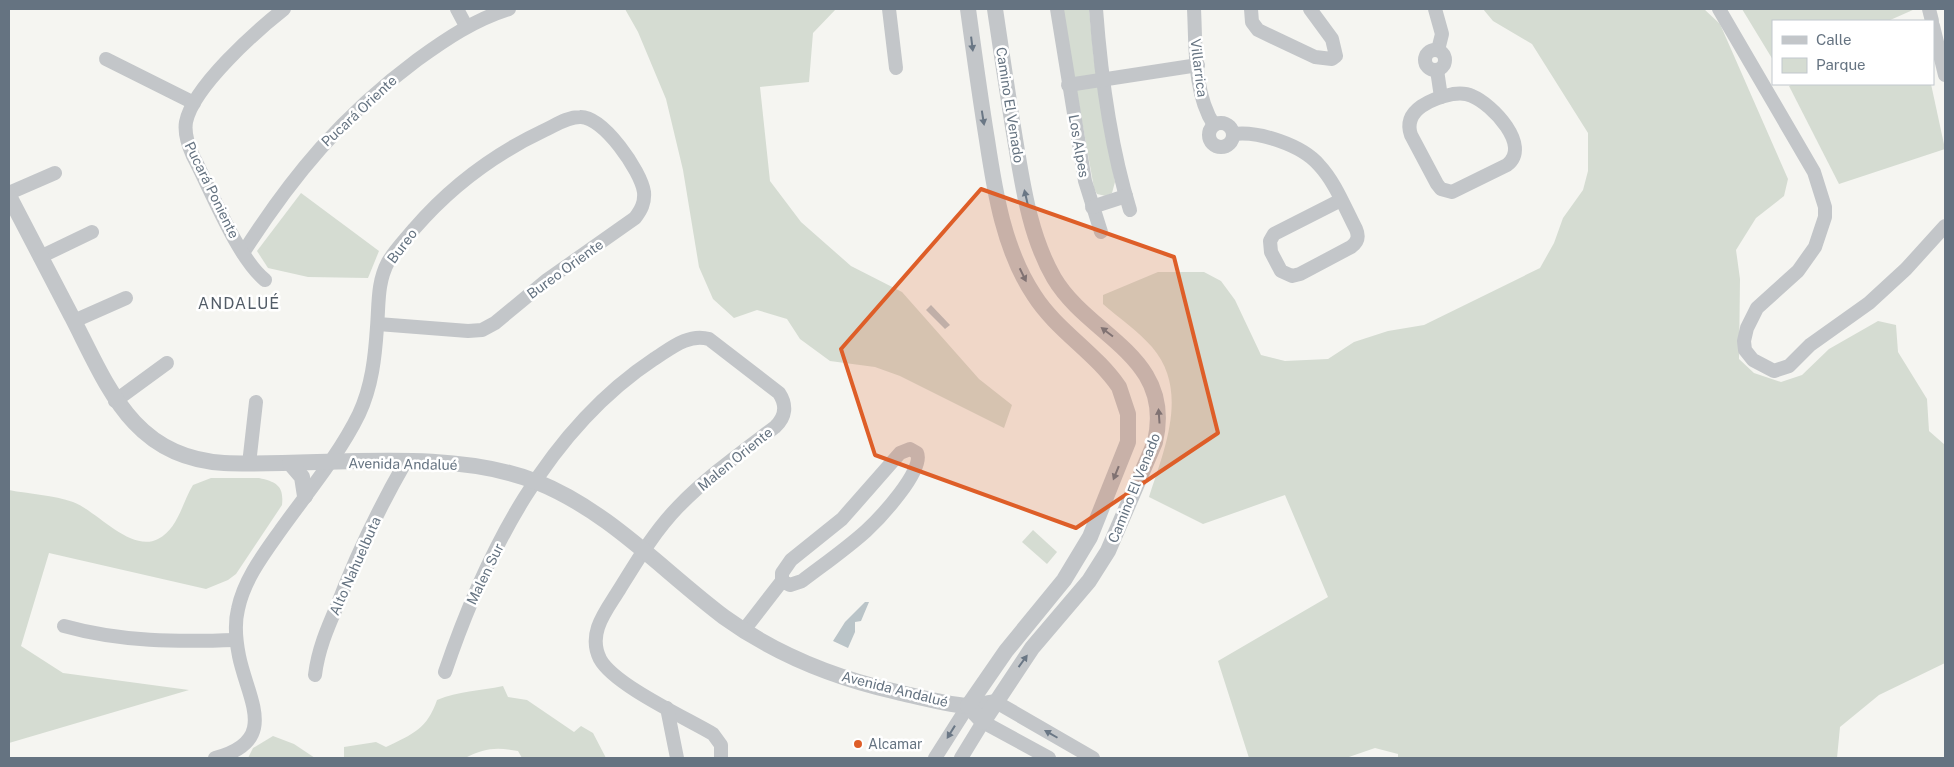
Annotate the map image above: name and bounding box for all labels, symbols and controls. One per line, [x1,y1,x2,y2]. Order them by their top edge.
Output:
legend [1772,20,1934,85]
text: Calle [1816,31,1852,48]
one-way arrow [969,36,977,52]
street label: Villarrica [1187,38,1211,98]
street label: Camino El Venado [993,46,1027,164]
text: Parque [1816,56,1866,73]
street label: Pucará Oriente [318,72,400,150]
one-way arrow [980,111,988,127]
street label: Los Alpes [1066,113,1092,179]
street label: Pucará Poniente [182,139,242,241]
one-way arrow [1022,189,1030,204]
street label: Bureo [384,226,420,266]
street label: Bureo Oriente [524,236,606,302]
one-way arrow [1019,268,1027,282]
district label: ANDALUÉ [198,293,280,313]
one-way arrow [1100,327,1114,337]
one-way arrow [1154,408,1162,424]
street label: Malen Oriente [694,424,776,494]
street label: Camino El Venado [1105,431,1163,545]
street label: Avenida Andalué [348,455,458,473]
one-way arrow [1112,466,1120,480]
street label: Alto Nahuelbuta [326,514,384,618]
street label: Malen Sur [463,541,507,607]
one-way arrow [1018,654,1028,668]
street label: Avenida Andalué [840,668,950,710]
one-way arrow [946,725,956,738]
one-way arrow [1044,729,1057,738]
place label: Alcamar [868,736,922,752]
marker: Alcamar [852,738,864,750]

